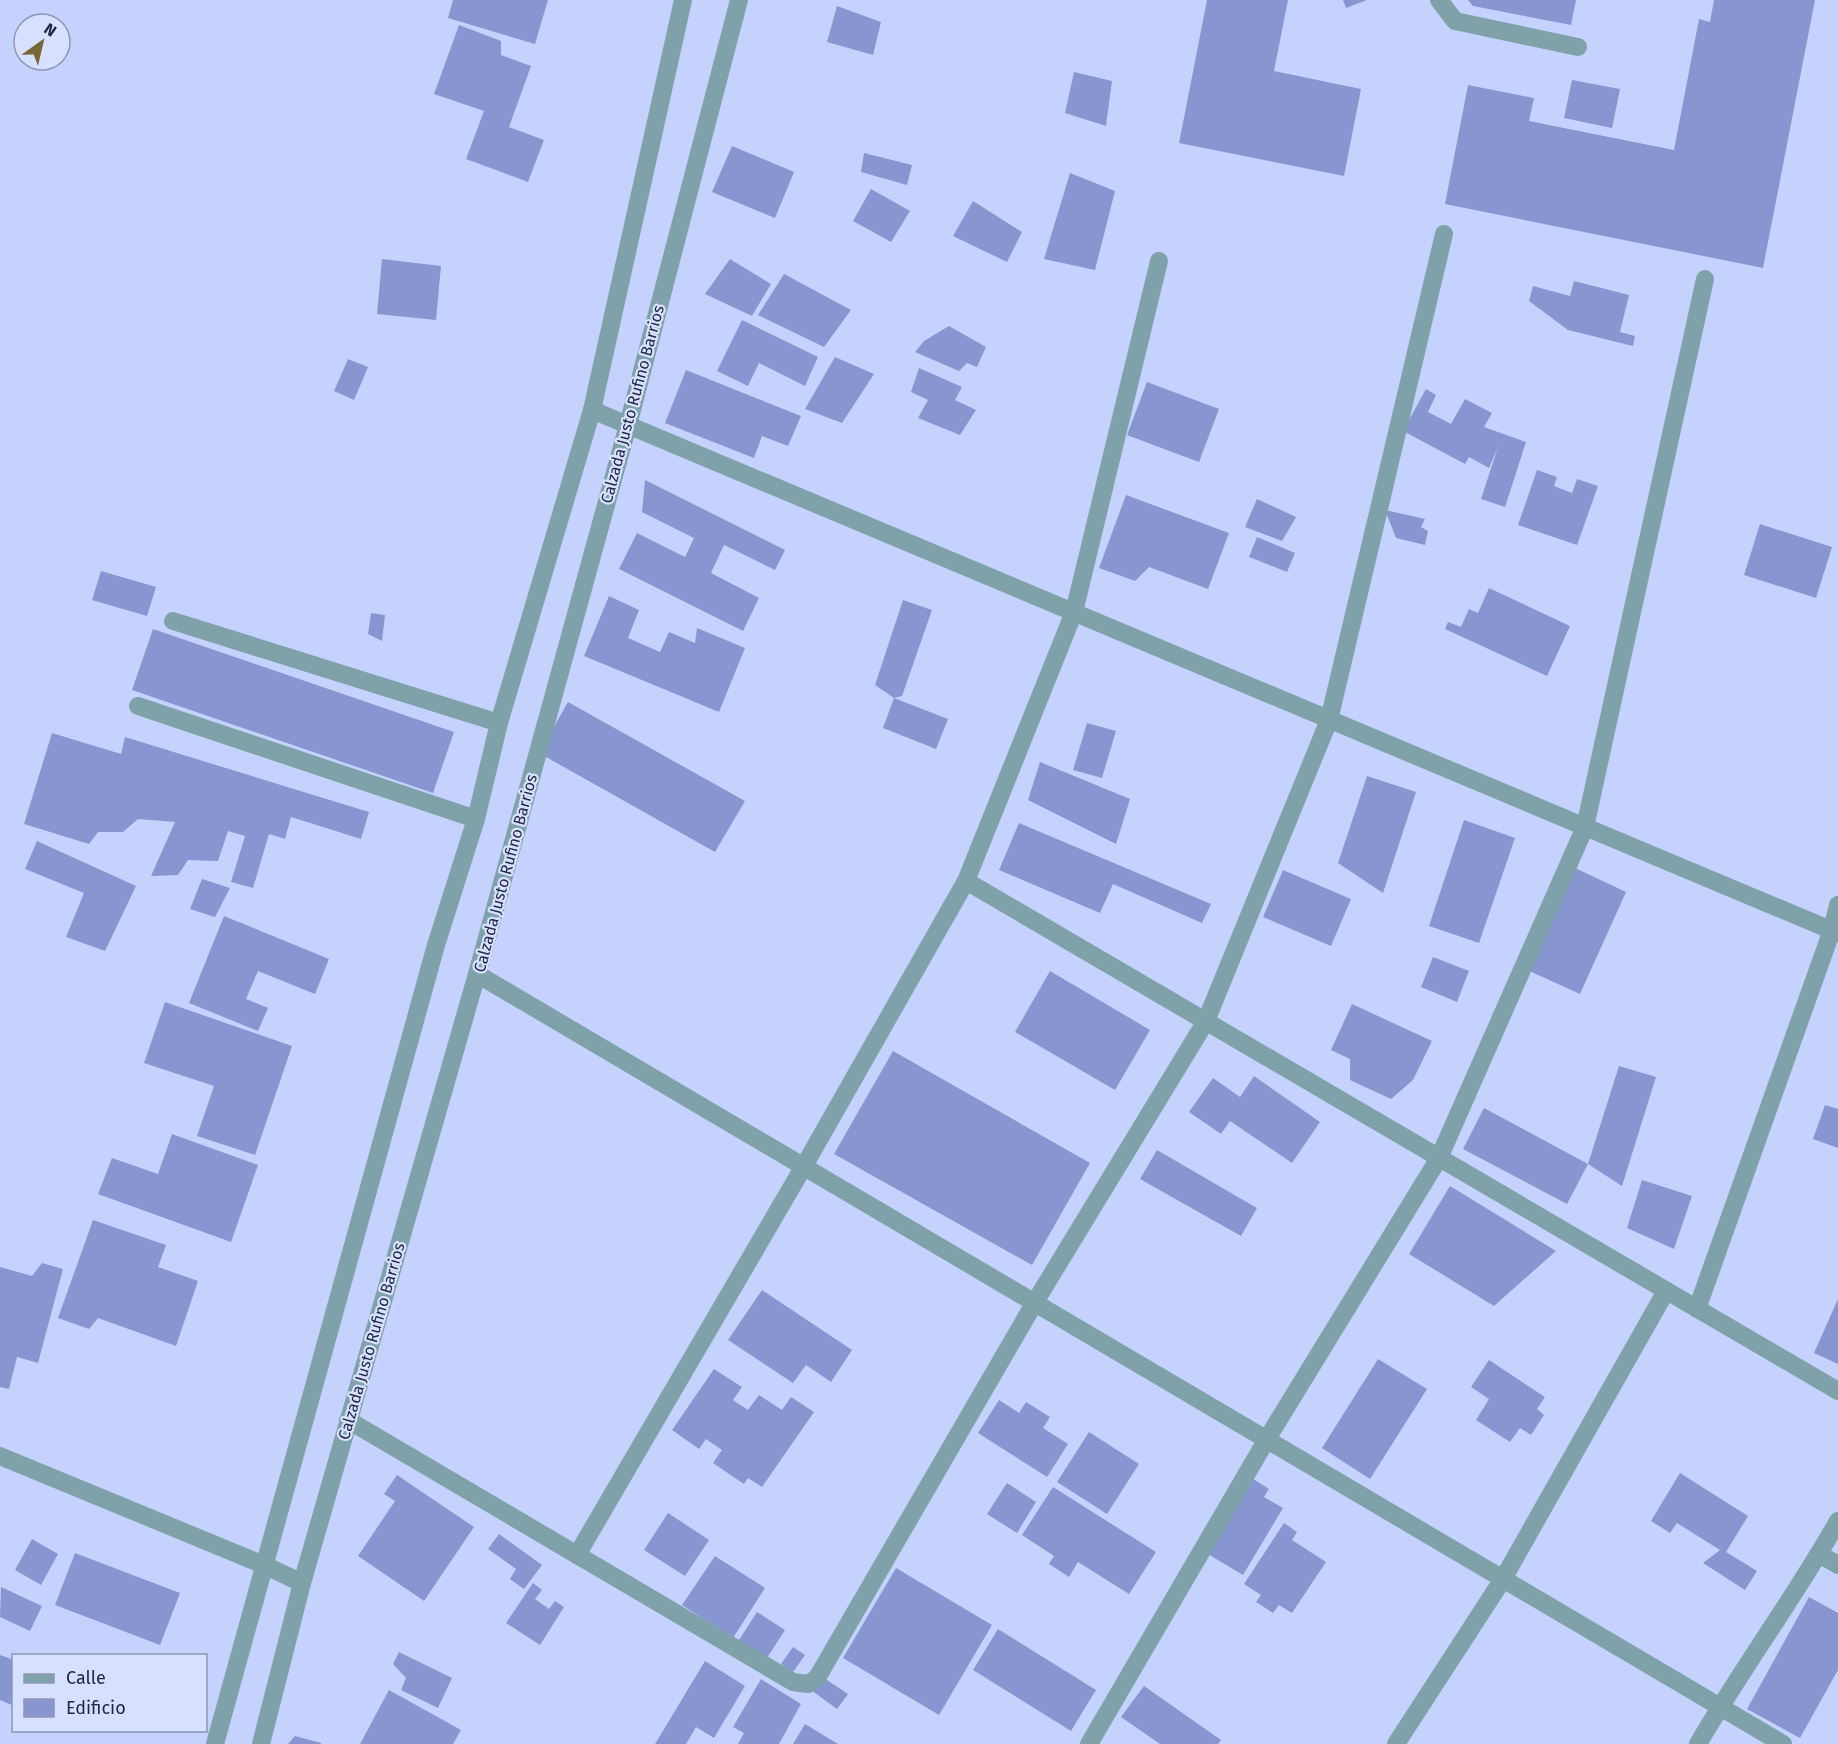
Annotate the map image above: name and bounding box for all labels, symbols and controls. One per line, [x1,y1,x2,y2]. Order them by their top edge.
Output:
north arrow [12,12,72,72]
text: N [40,19,60,41]
street label: Calzada Justo Rufino Barrios [597,303,668,505]
street label: Calzada Justo Rufino Barrios [470,772,541,974]
street label: Calzada Justo Rufino Barrios [334,1240,409,1442]
legend [12,1654,207,1732]
text: Calle [66,1667,106,1689]
text: Edificio [66,1697,126,1719]

